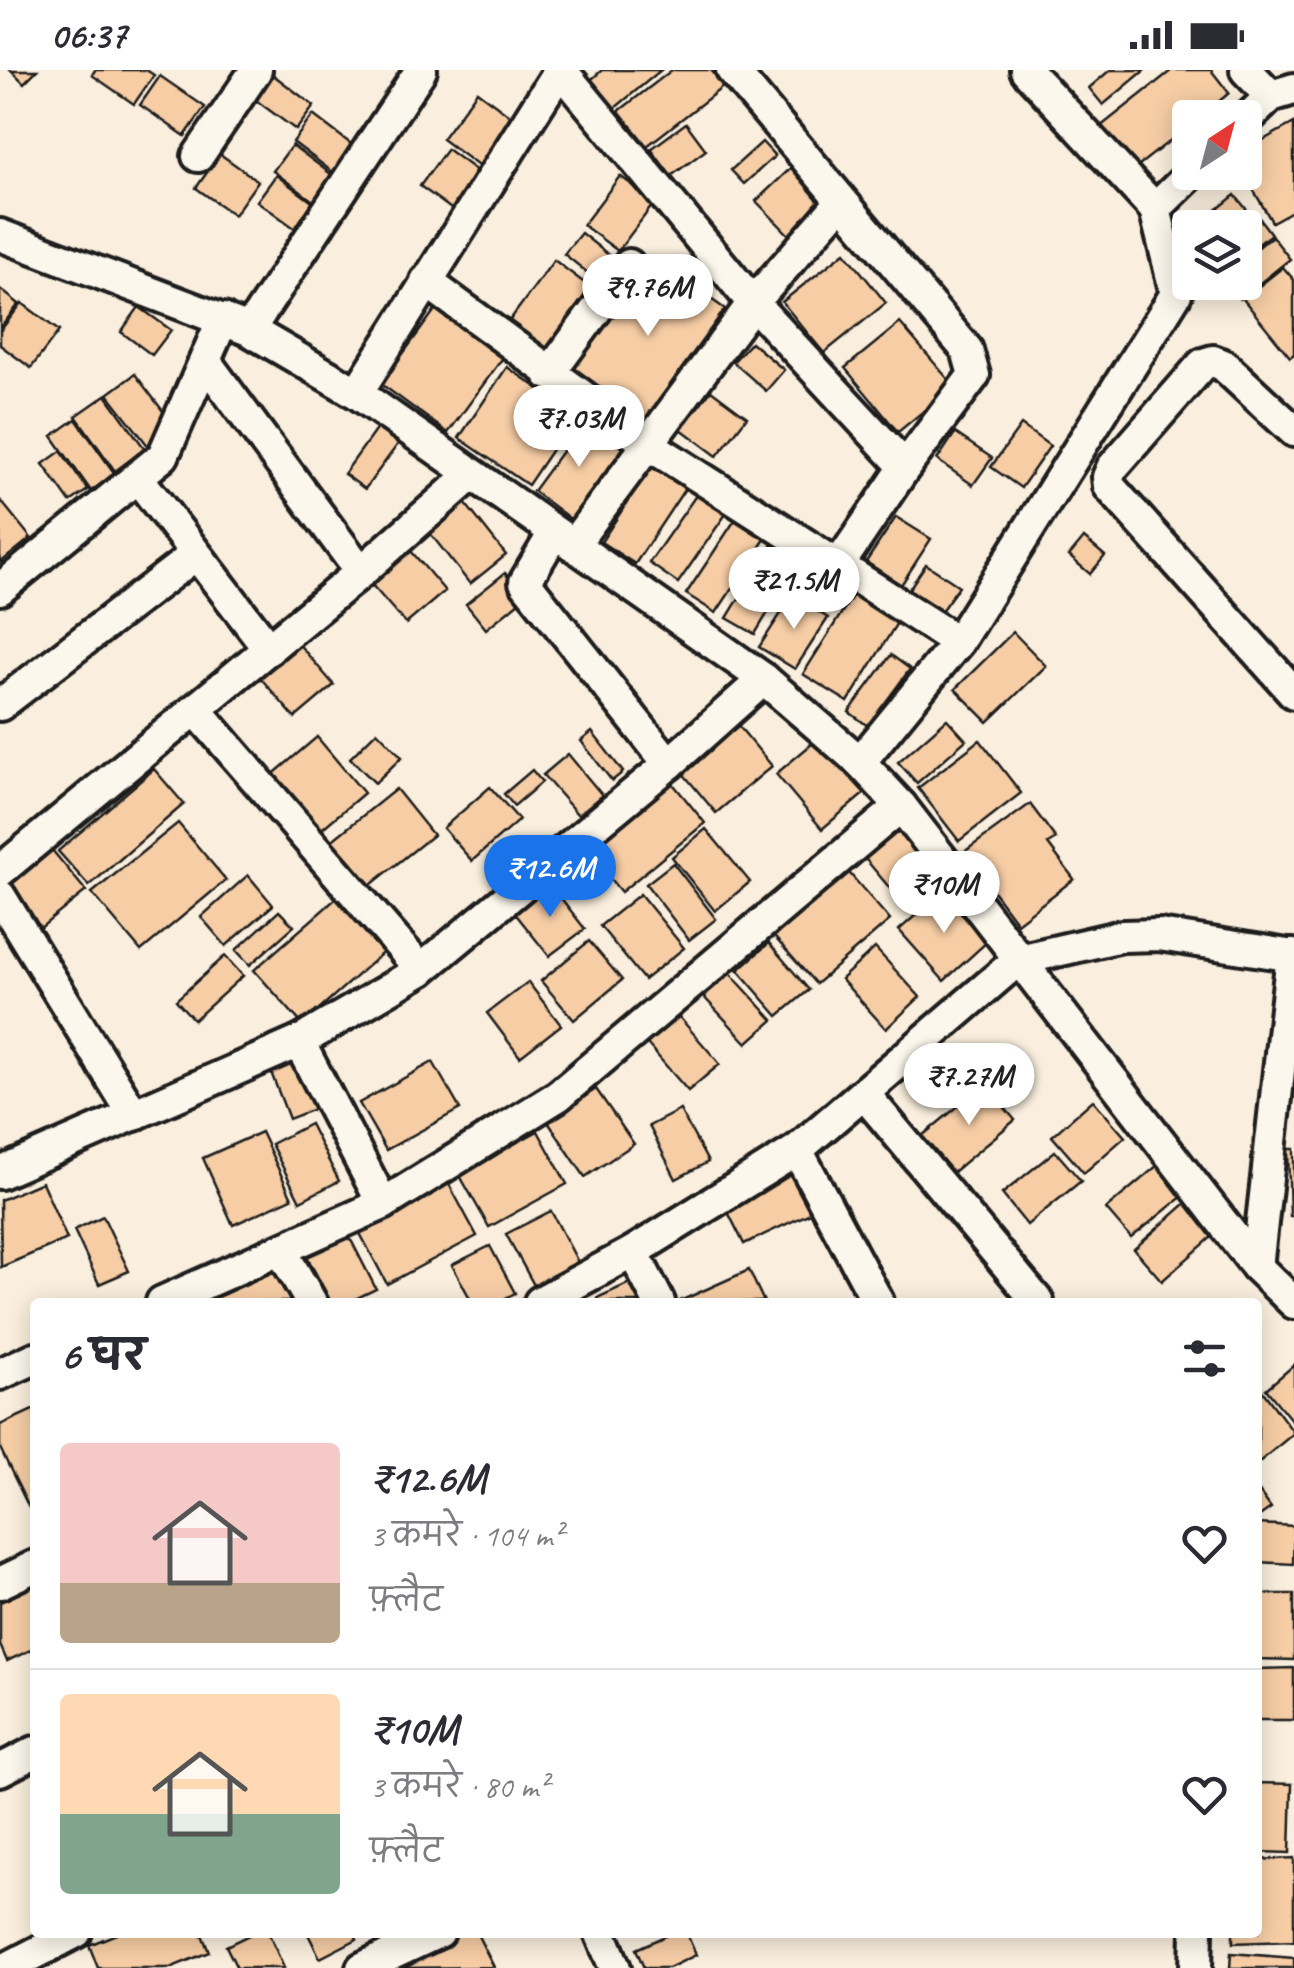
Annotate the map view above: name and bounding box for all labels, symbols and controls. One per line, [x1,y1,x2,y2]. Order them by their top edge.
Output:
text: 06:37 [50,12,127,59]
north arrow [1172,100,1262,190]
map controls [1172,100,1262,300]
button: layers [1172,210,1262,300]
pin: ₹9.76M [567,254,729,339]
text: ₹9.76M [604,266,692,307]
pin: ₹7.03M [498,385,660,470]
text: ₹7.03M [535,397,623,438]
pin: ₹21.5M [713,547,875,632]
text: ₹21.5M [751,559,837,600]
pin: ₹12.6M [469,835,631,920]
text: ₹12.6M [506,847,594,888]
pin: ₹10M [885,851,1003,936]
text: ₹10M [911,863,977,904]
pin: ₹7.27M [888,1043,1050,1128]
text: ₹7.27M [925,1055,1013,1096]
text: 6 घर [60,1329,146,1382]
icon: filters [1177,1331,1232,1386]
text: ₹12.6M [370,1452,485,1505]
icon: home [140,1483,260,1603]
text: 3 कमरे · 104 m² [370,1515,563,1556]
icon: heart [1177,1516,1232,1571]
text: फ़्लैट [370,1580,443,1621]
text: ₹10M [370,1703,457,1756]
icon: home [140,1734,260,1854]
text: 3 कमरे · 80 m² [370,1766,548,1807]
icon: heart [1177,1767,1232,1822]
text: फ़्लैट [370,1831,443,1872]

